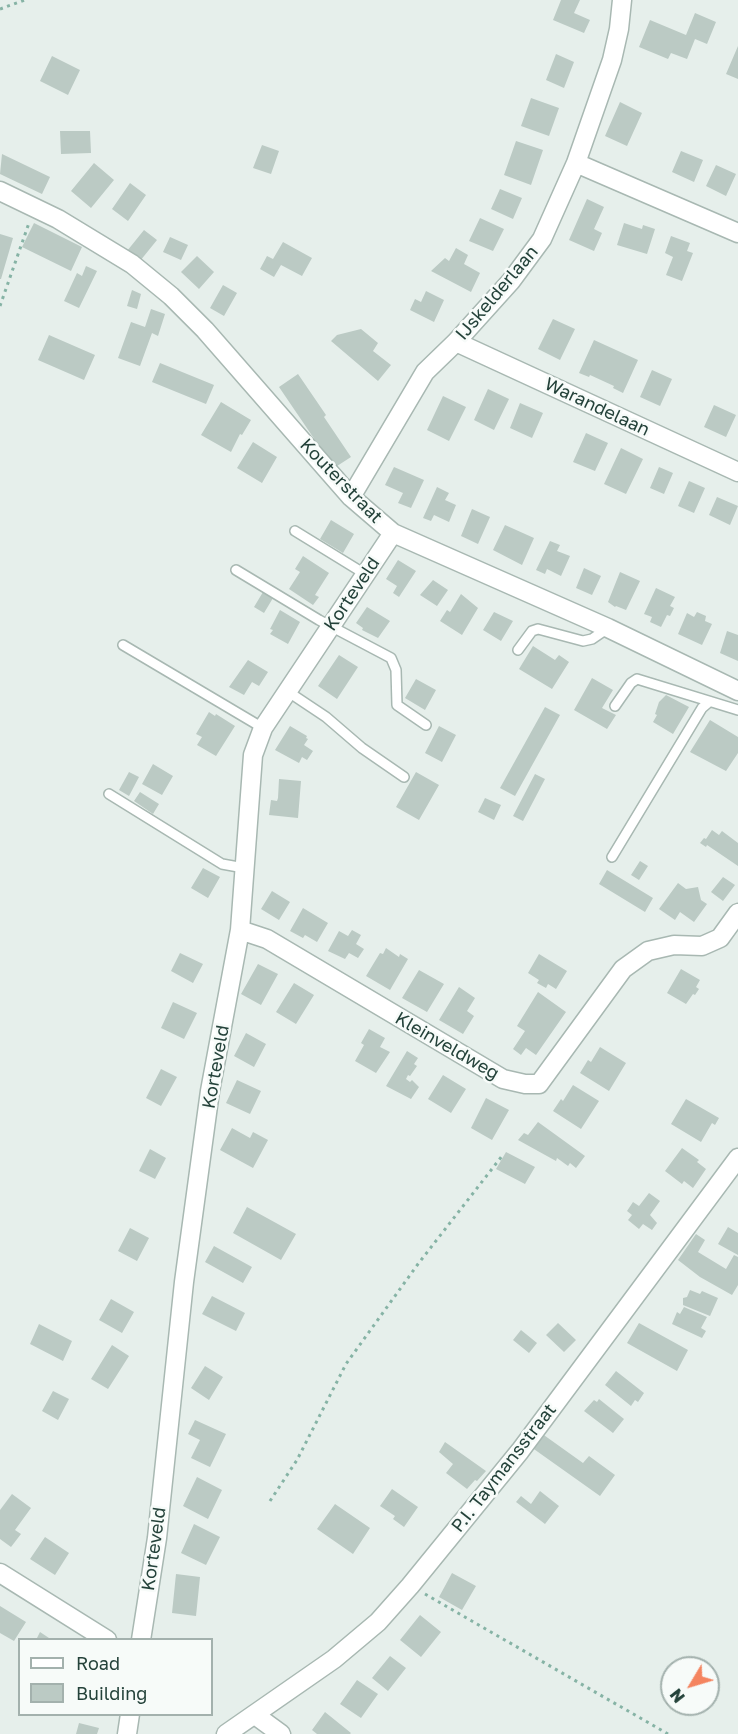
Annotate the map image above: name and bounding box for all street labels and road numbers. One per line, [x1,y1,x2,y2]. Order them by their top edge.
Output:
street label: IJskelderlaan [451,241,543,345]
street label: Warandelaan [541,373,653,441]
street label: Kouterstraat [295,434,387,528]
street label: Korteveld [319,553,385,635]
street label: Kleinveldweg [391,1008,503,1084]
street label: Korteveld [198,1024,234,1110]
street label: P.I. Taymansstraat [447,1399,561,1537]
street label: Korteveld [137,1506,171,1592]

